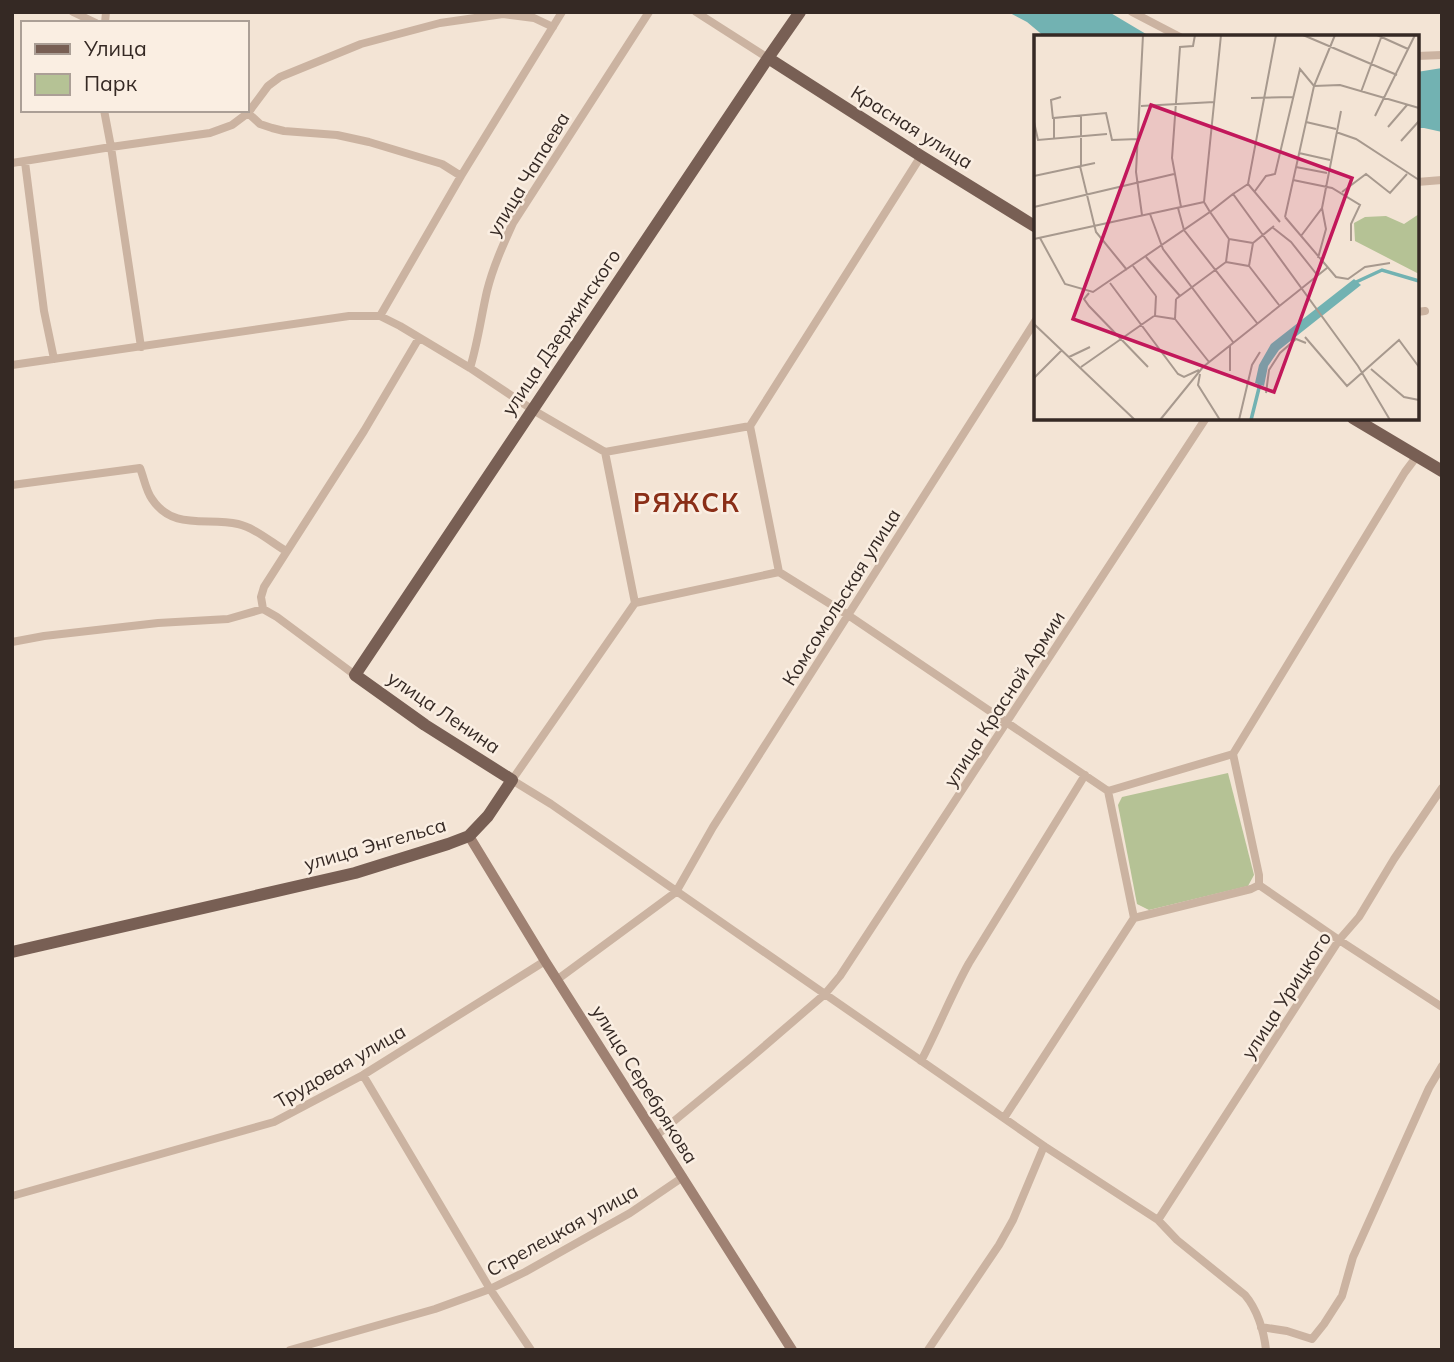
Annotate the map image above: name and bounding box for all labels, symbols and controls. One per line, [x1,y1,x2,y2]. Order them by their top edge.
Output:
legend [21,21,248,112]
text: Улица [83,35,147,61]
inset map [1034,35,1419,420]
text: Парк [84,70,138,96]
street label: Красная улица [847,80,977,174]
street label: улица Чапаева [481,108,575,240]
street label: улица Дзержинского [496,244,626,420]
district label: РЯЖСК [633,486,741,519]
street label: Комсомольская улица [777,504,905,690]
street label: улица Красной Армии [938,606,1070,792]
street label: улица Ленина [383,665,505,759]
street label: улица Энгельса [301,812,449,876]
street label: улица Урицкого [1236,927,1336,1063]
street label: улица Серебрякова [587,1000,703,1168]
street label: Трудовая улица [270,1019,410,1113]
street label: Стрелецкая улица [482,1178,642,1282]

